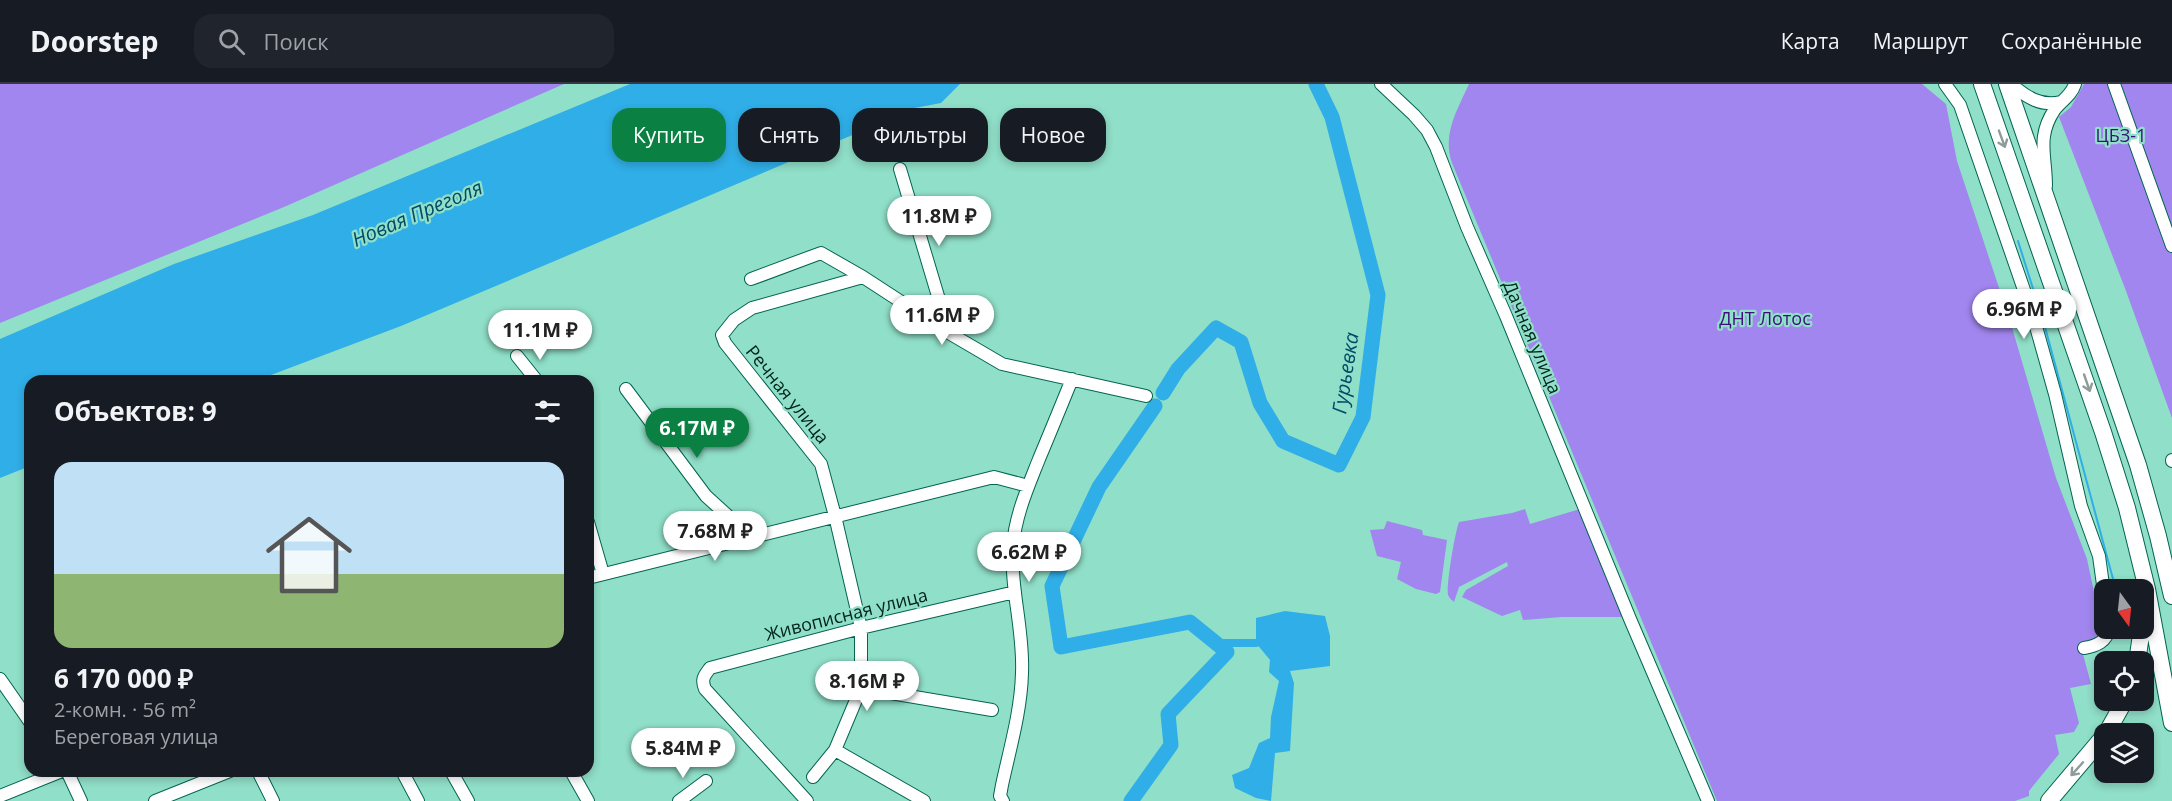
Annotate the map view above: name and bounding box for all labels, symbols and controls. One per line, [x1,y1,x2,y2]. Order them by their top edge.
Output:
search box [194,14,614,68]
text: Doorstep [30,22,158,60]
icon: search [215,25,248,58]
text: Поиск [263,26,329,56]
text: Карта [1781,27,1840,55]
text: Маршрут [1873,27,1968,55]
text: Сохранённые [2001,27,2142,55]
chip: Купить [612,108,726,162]
chip: Снять [738,108,840,162]
chip: Фильтры [852,108,988,162]
chip: Новое [1000,108,1106,162]
park label: ЦБЗ-1 [2096,123,2146,147]
one-way arrow [1997,129,2008,148]
water label: Новая Преголя [348,173,486,253]
pin: 11.8M ₽ [884,196,994,247]
text: 11.8M ₽ [901,202,977,229]
street label: Дачная улица [1498,276,1568,398]
pin: 6.96M ₽ [1969,289,2079,340]
pin: 11.6M ₽ [887,295,997,346]
text: 6.96M ₽ [1986,295,2062,322]
text: 11.6M ₽ [904,301,980,328]
park label: ДНТ Лотос [1719,306,1811,330]
pin: 11.1M ₽ [485,310,595,361]
text: 11.1M ₽ [502,316,578,343]
water label: Гурьевка [1325,330,1365,416]
street label: Речная улица [741,340,835,448]
one-way arrow [2082,373,2093,392]
text: Объектов: 9 [54,393,217,429]
icon: filters [531,395,564,428]
pin: 6.17M ₽ [642,408,752,459]
text: 6.17M ₽ [659,414,735,441]
icon: home [255,501,363,609]
pin: 7.68M ₽ [660,511,770,562]
text: 7.68M ₽ [677,517,753,544]
pin: 6.62M ₽ [974,532,1084,583]
text: 6.62M ₽ [991,538,1067,565]
north arrow [2094,579,2154,639]
map controls [2094,579,2154,783]
street label: Живописная улица [762,582,930,646]
button: locate [2094,651,2154,711]
text: 6 170 000 ₽ [54,660,193,696]
pin: 8.16M ₽ [812,661,922,712]
text: 8.16M ₽ [829,667,905,694]
text: 2-комн. · 56 m² [54,696,196,723]
text: Береговая улица [54,723,218,750]
button: layers [2094,723,2154,783]
pin: 5.84M ₽ [628,728,738,779]
text: 5.84M ₽ [645,734,721,761]
one-way arrow [2070,761,2084,776]

